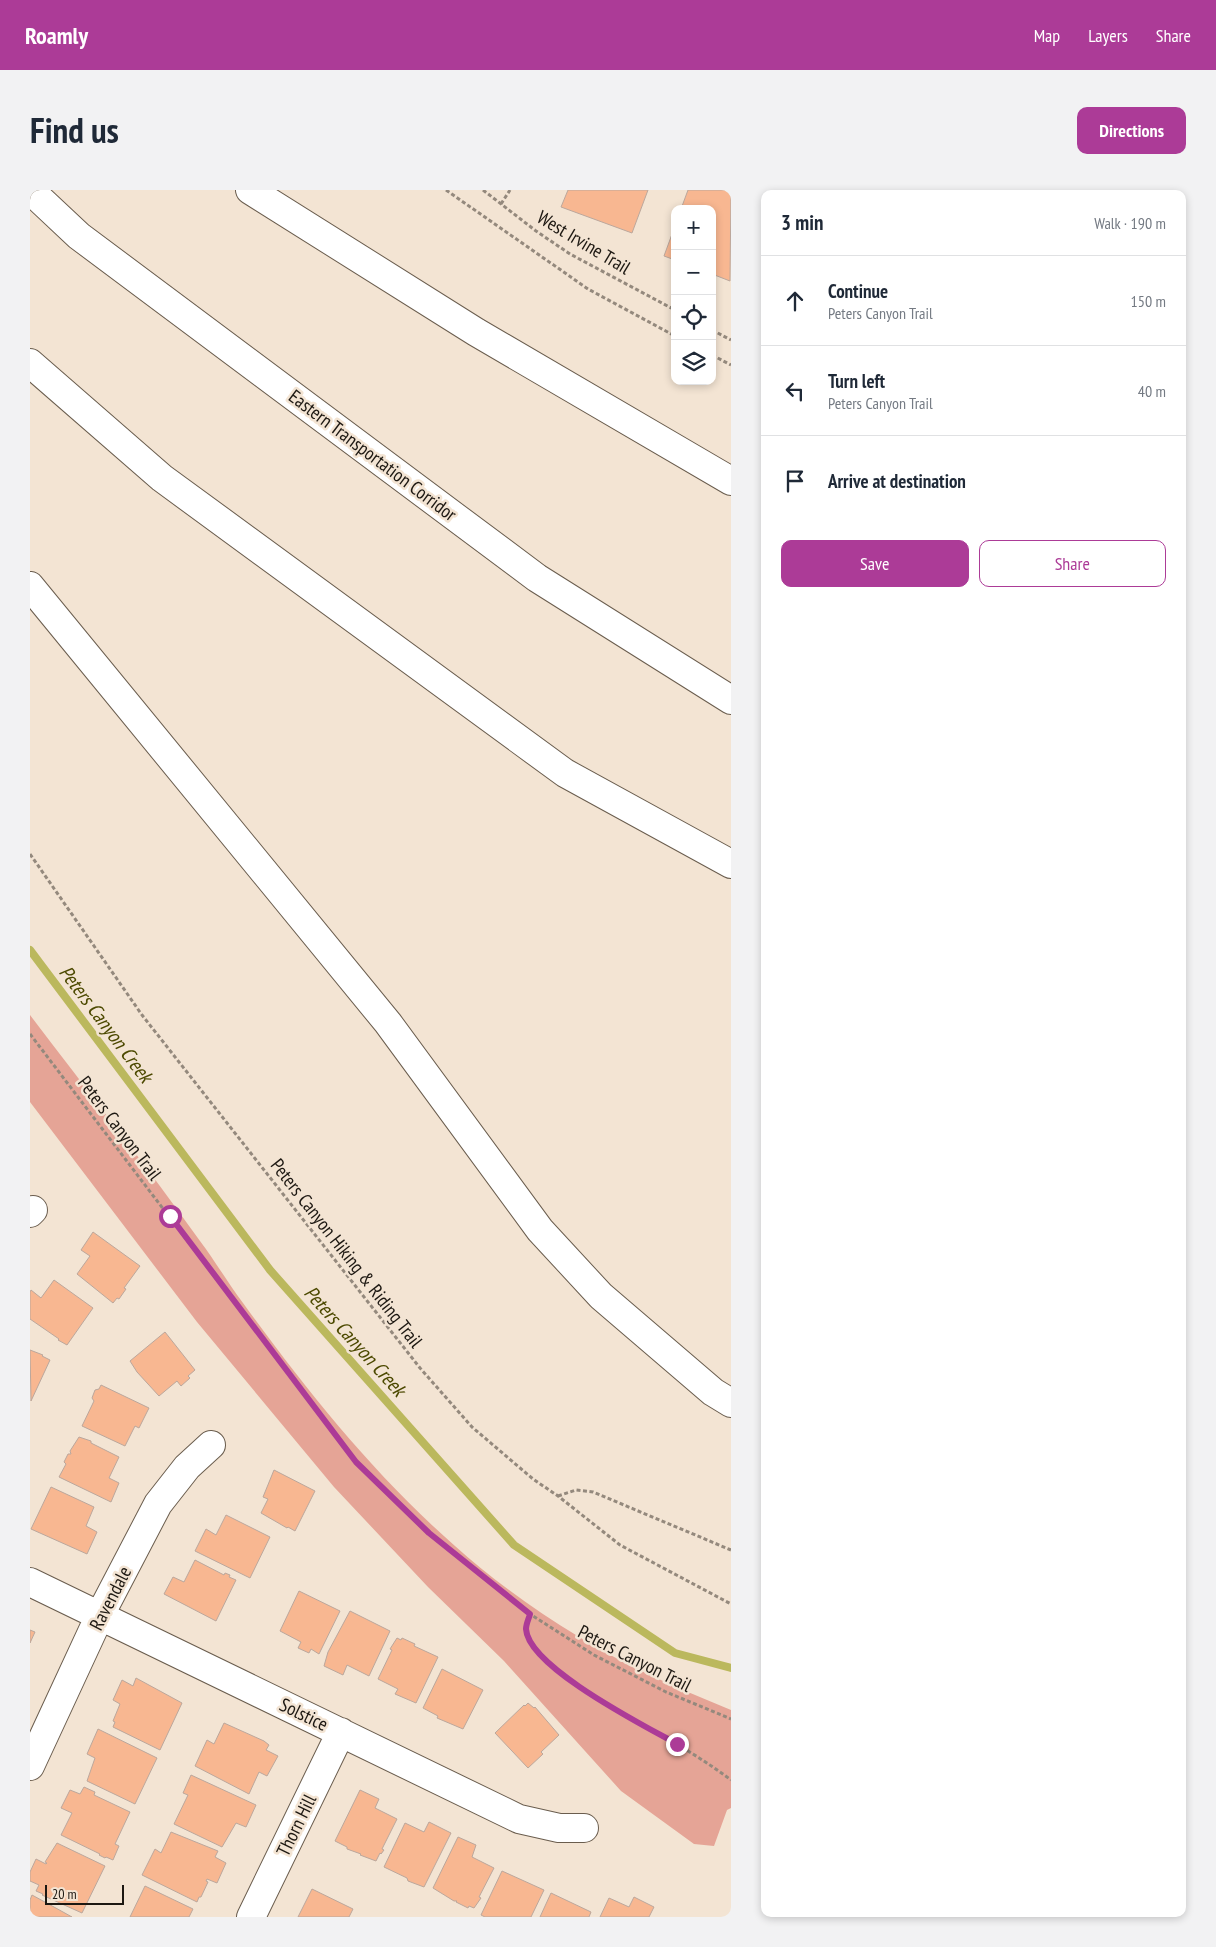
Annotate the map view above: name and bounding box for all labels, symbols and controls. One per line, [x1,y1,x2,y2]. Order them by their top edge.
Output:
text: Roamly [25,20,88,51]
text: Map [1034,24,1060,47]
text: Layers [1088,24,1128,47]
text: Share [1156,24,1191,47]
text: Find us [30,107,119,153]
button: Directions [1077,107,1186,154]
street label: West Irvine Trail [533,205,636,280]
map controls [671,205,716,385]
button: + [671,205,716,250]
text: 3 min [781,209,823,236]
text: Walk · 190 m [1094,213,1166,233]
button: − [671,250,716,295]
text: Continue [828,279,888,303]
icon: ahead [781,287,809,315]
text: 150 m [1131,291,1166,311]
button: locate [671,295,716,340]
text: Peters Canyon Trail [828,303,933,323]
button: layers [671,340,716,385]
text: Turn left [828,369,885,393]
icon: left [781,377,809,405]
text: 40 m [1138,381,1166,401]
street label: Eastern Transportation Corridor [284,384,462,526]
text: Peters Canyon Trail [828,393,933,413]
icon: arrive [781,467,809,495]
text: Arrive at destination [828,469,966,493]
button: Save [781,540,969,587]
button: Share [979,540,1166,587]
water label: Peters Canyon Creek [53,960,160,1090]
street label: Peters Canyon Trail [73,1071,167,1185]
street label: Peters Canyon Hiking & Riding Trail [266,1154,429,1353]
route start [159,1205,182,1228]
water label: Peters Canyon Creek [298,1280,413,1403]
street label: Ravendale [84,1562,136,1634]
street label: Peters Canyon Trail [574,1619,696,1697]
street label: Solstice [276,1692,332,1736]
route end [666,1733,689,1756]
street label: Thorn Hill [271,1790,321,1860]
scale bar [45,1882,124,1905]
text: 20 m [52,1885,77,1903]

